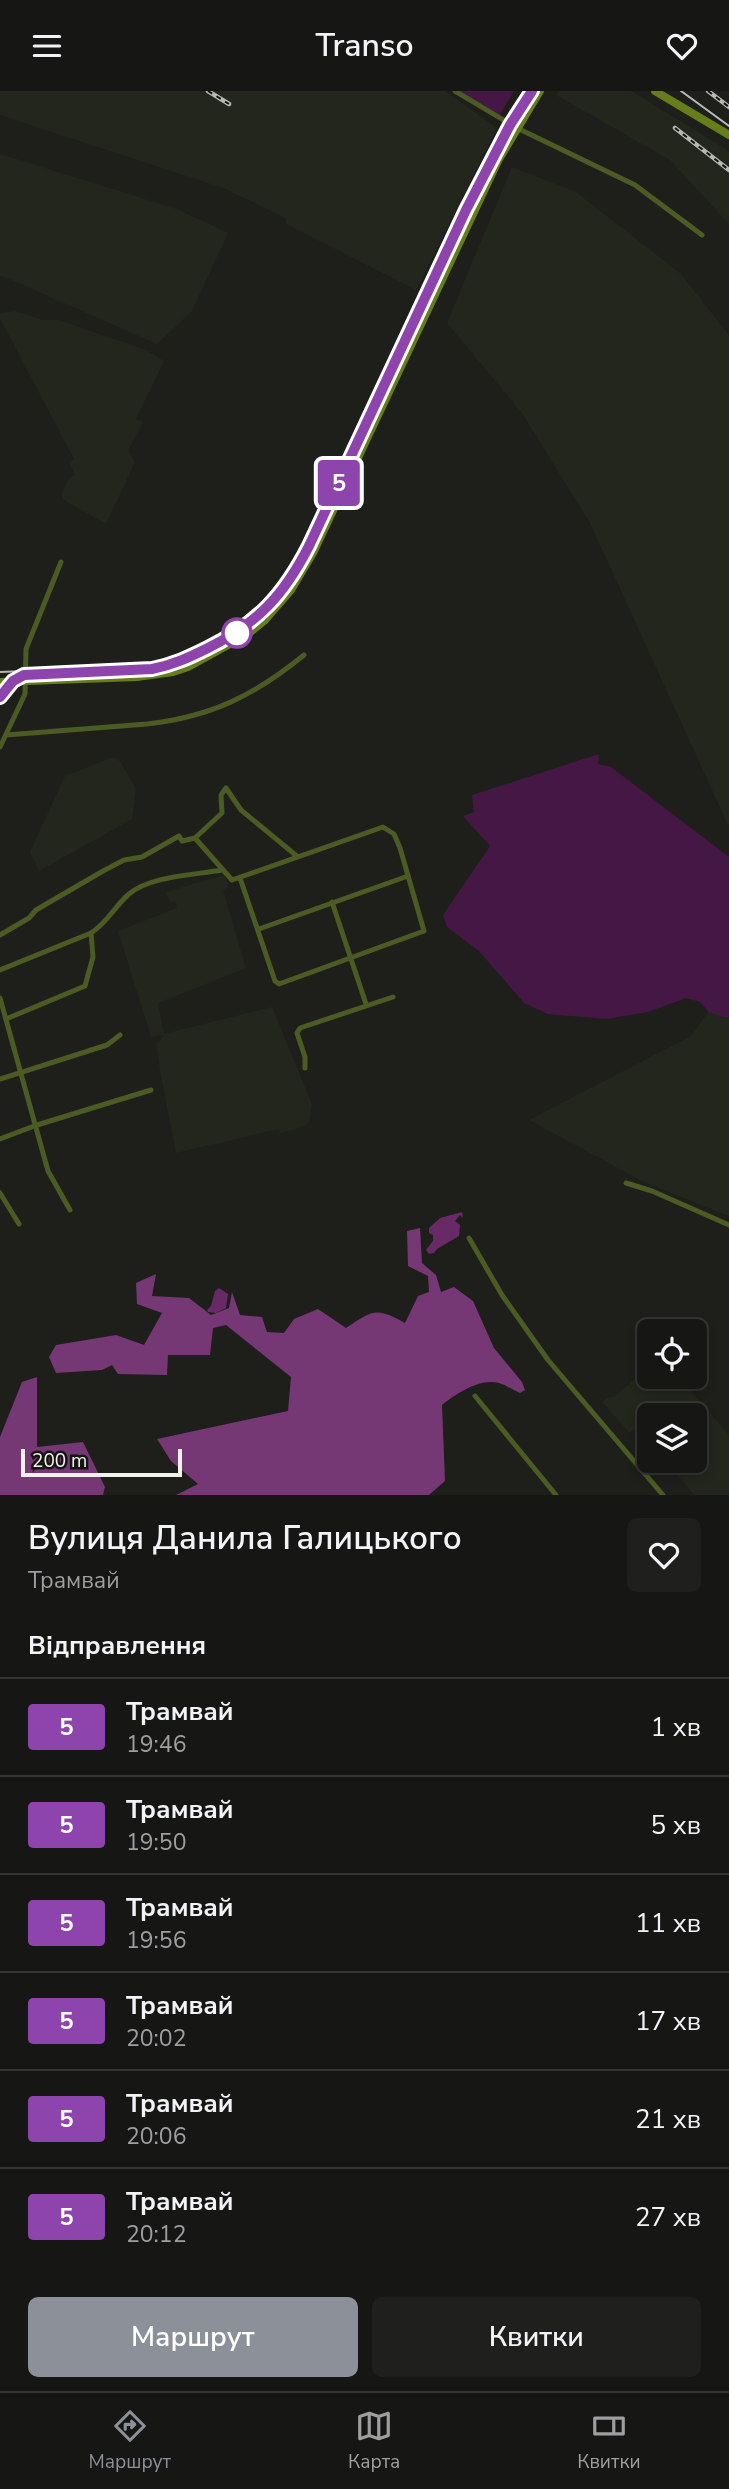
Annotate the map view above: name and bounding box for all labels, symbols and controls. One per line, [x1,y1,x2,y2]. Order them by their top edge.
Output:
text: Transo [315,24,414,67]
icon: menu [28,27,66,65]
icon: heart [663,27,701,65]
line badge: 5 [316,460,362,506]
text: 5 [332,467,346,499]
unlabelled marker [222,618,252,648]
map controls [637,1319,707,1473]
button: locate [637,1319,707,1389]
button: layers [637,1403,707,1473]
scale bar [21,1446,182,1478]
text: 200 m [32,1448,87,1474]
text: Вулиця Данила Галицького [28,1516,462,1561]
button: heart [627,1518,701,1592]
text: Трамвай [28,1565,120,1596]
text: Відправлення [28,1628,206,1663]
text: Трамвай [126,1694,234,1729]
text: 1 хв [651,1710,701,1745]
text: 5 [59,1711,74,1743]
text: 19:46 [126,1729,186,1760]
text: Трамвай [126,1792,234,1827]
text: 5 хв [651,1808,701,1843]
text: 5 [59,1809,74,1841]
text: 19:50 [126,1827,186,1858]
text: Трамвай [126,1890,234,1925]
text: 11 хв [635,1906,701,1941]
text: 5 [59,1907,74,1939]
text: 19:56 [126,1925,186,1956]
text: Трамвай [126,1988,234,2023]
text: 17 хв [635,2004,701,2039]
text: 5 [59,2005,74,2037]
text: 20:02 [126,2023,186,2054]
text: Трамвай [126,2086,234,2121]
text: 21 хв [635,2102,701,2137]
text: 5 [59,2103,74,2135]
text: 20:06 [126,2121,186,2152]
text: Трамвай [126,2184,234,2219]
text: 27 хв [635,2200,701,2235]
text: 5 [59,2201,74,2233]
text: 20:12 [126,2219,186,2250]
button: Маршрут [28,2297,358,2377]
button: Квитки [372,2297,701,2377]
tab: Маршрут [88,2407,171,2475]
tab: Карта [348,2407,400,2475]
tab: Квитки [577,2407,641,2475]

